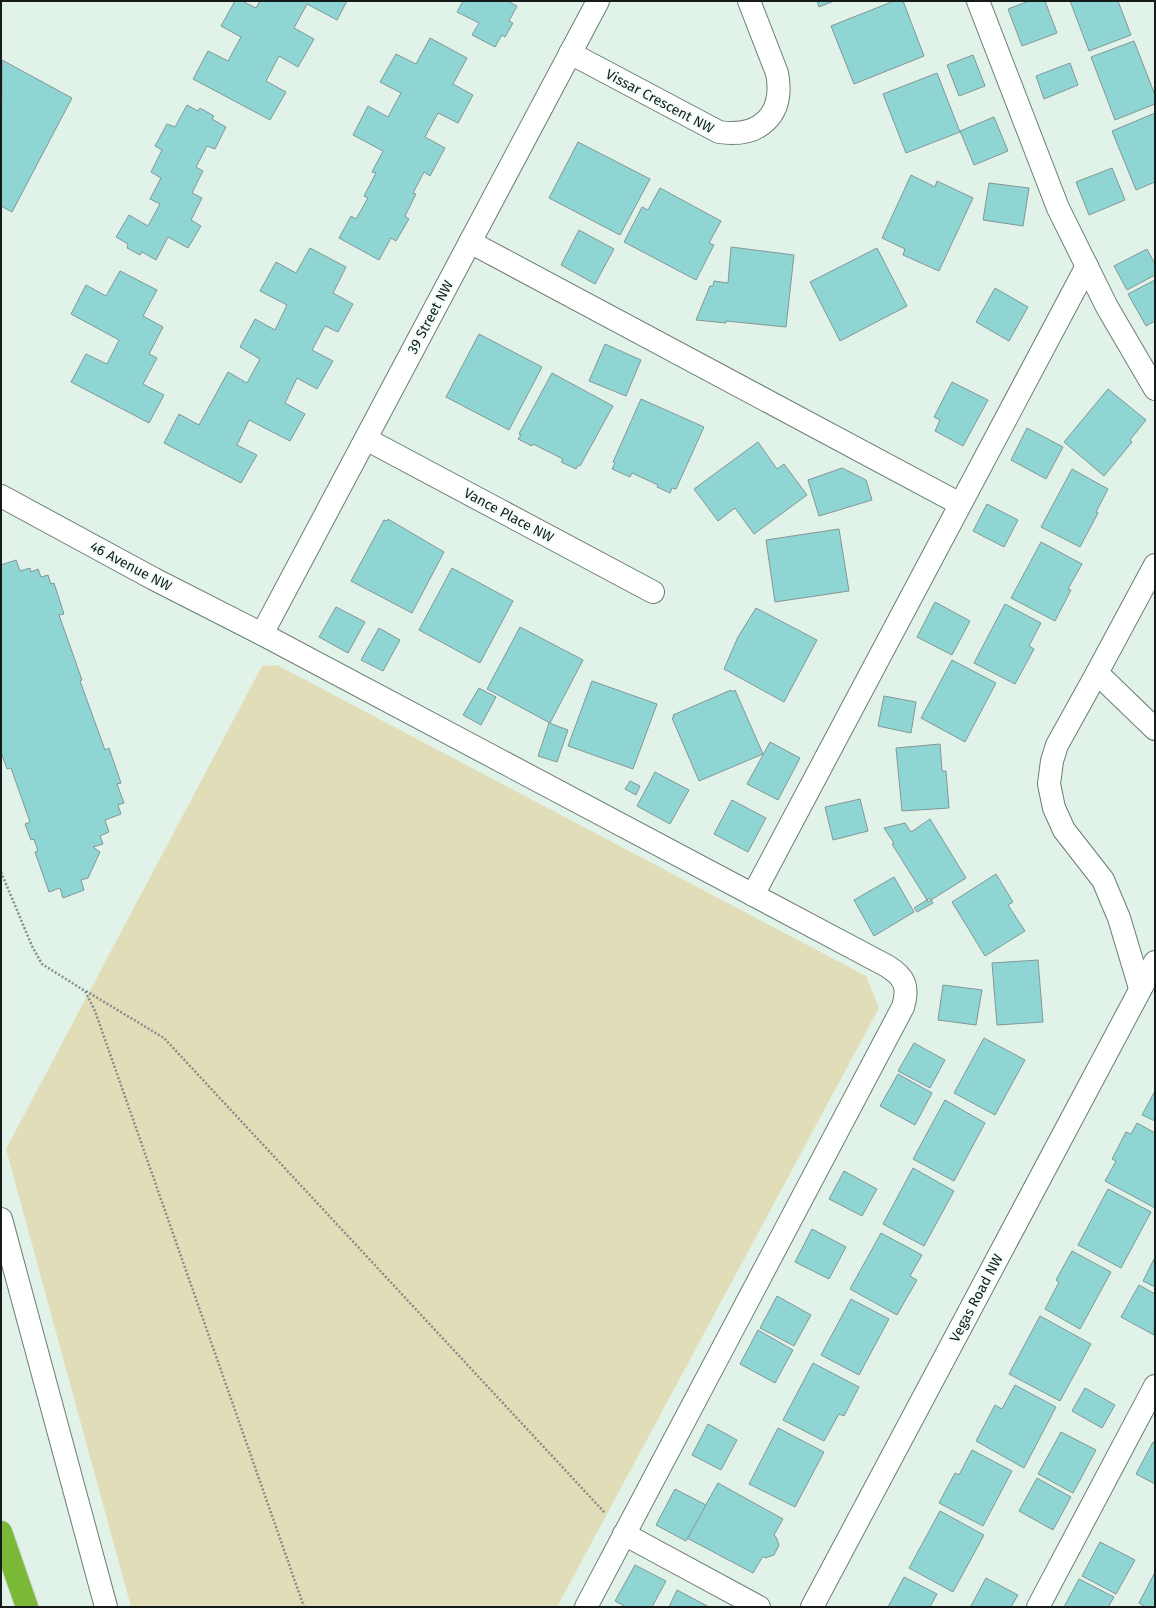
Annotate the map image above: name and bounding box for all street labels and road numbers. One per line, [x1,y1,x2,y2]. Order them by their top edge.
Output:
street label: Vissar Crescent NW [603,66,717,137]
street label: 39 Street NW [404,277,457,357]
street label: Vance Place NW [461,485,557,546]
street label: 46 Avenue NW [87,538,175,595]
street label: Vegas Road NW [946,1251,1007,1345]

